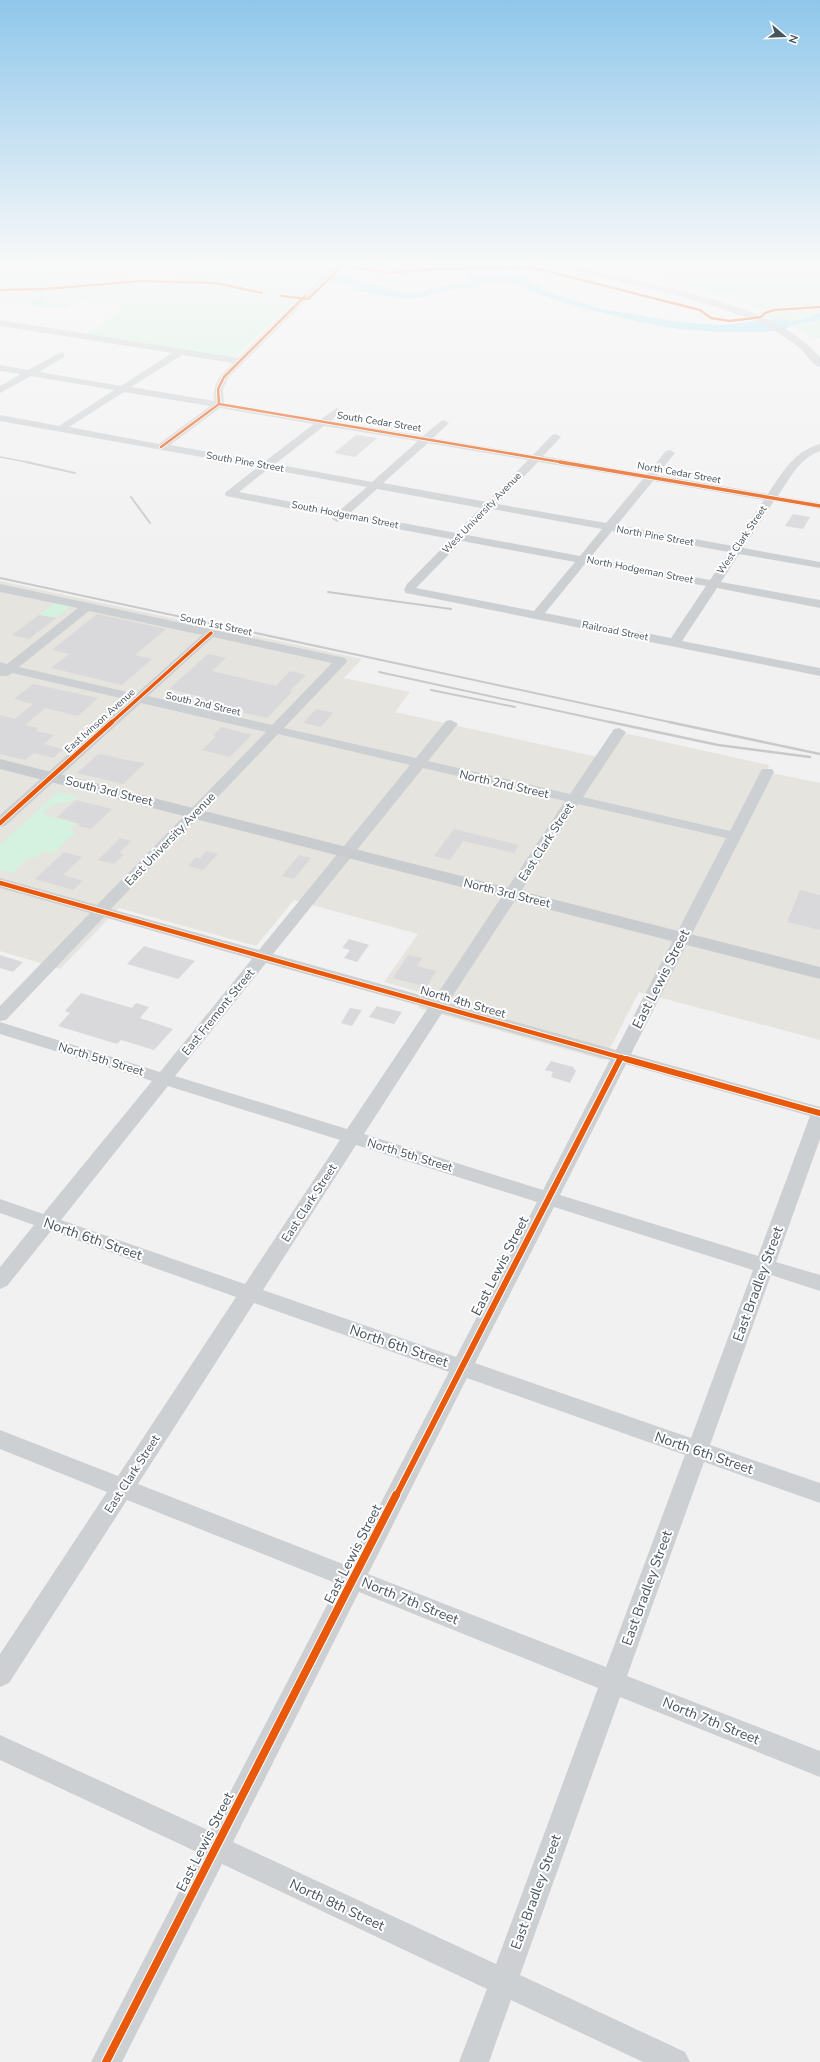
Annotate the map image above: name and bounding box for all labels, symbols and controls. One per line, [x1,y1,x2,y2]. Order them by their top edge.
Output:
north arrow [764,16,804,56]
text: N [785,33,801,45]
street label: South Cedar Street [336,408,423,436]
street label: South Pine Street [205,448,285,476]
street label: North Cedar Street [636,459,722,487]
street label: West University Avenue [439,469,525,557]
street label: South Hodgeman Street [290,498,400,532]
street label: West Clark Street [714,503,770,577]
street label: North Pine Street [615,522,695,550]
street label: North Hodgeman Street [586,553,695,587]
street label: South 1st Street [179,611,254,640]
street label: Railroad Street [581,618,650,644]
street label: East Ivinson Avenue [62,686,138,756]
street label: South 2nd Street [164,689,242,720]
street label: North 2nd Street [458,766,551,802]
street label: South 3rd Street [64,772,155,810]
street label: East University Avenue [121,789,219,889]
street label: East Clark Street [515,799,578,884]
street label: North 3rd Street [462,875,553,912]
street label: East Lewis Street [628,926,694,1032]
street label: East Fremont Street [178,965,258,1059]
street label: North 4th Street [418,982,508,1022]
street label: North 5th Street [56,1038,146,1080]
street label: North 5th Street [365,1134,455,1176]
street label: East Clark Street [278,1160,341,1245]
street label: North 6th Street [41,1213,145,1265]
street label: East Lewis Street [467,1213,533,1319]
street label: East Bradley Street [728,1224,788,1344]
street label: North 6th Street [347,1320,451,1372]
street label: North 6th Street [652,1427,756,1479]
street label: East Clark Street [101,1431,164,1516]
street label: East Lewis Street [320,1501,386,1607]
street label: East Bradley Street [617,1528,677,1648]
street label: North 7th Street [359,1573,461,1629]
street label: North 7th Street [660,1693,762,1749]
street label: East Lewis Street [172,1789,238,1895]
street label: East Bradley Street [506,1832,566,1952]
street label: North 8th Street [286,1875,388,1935]

